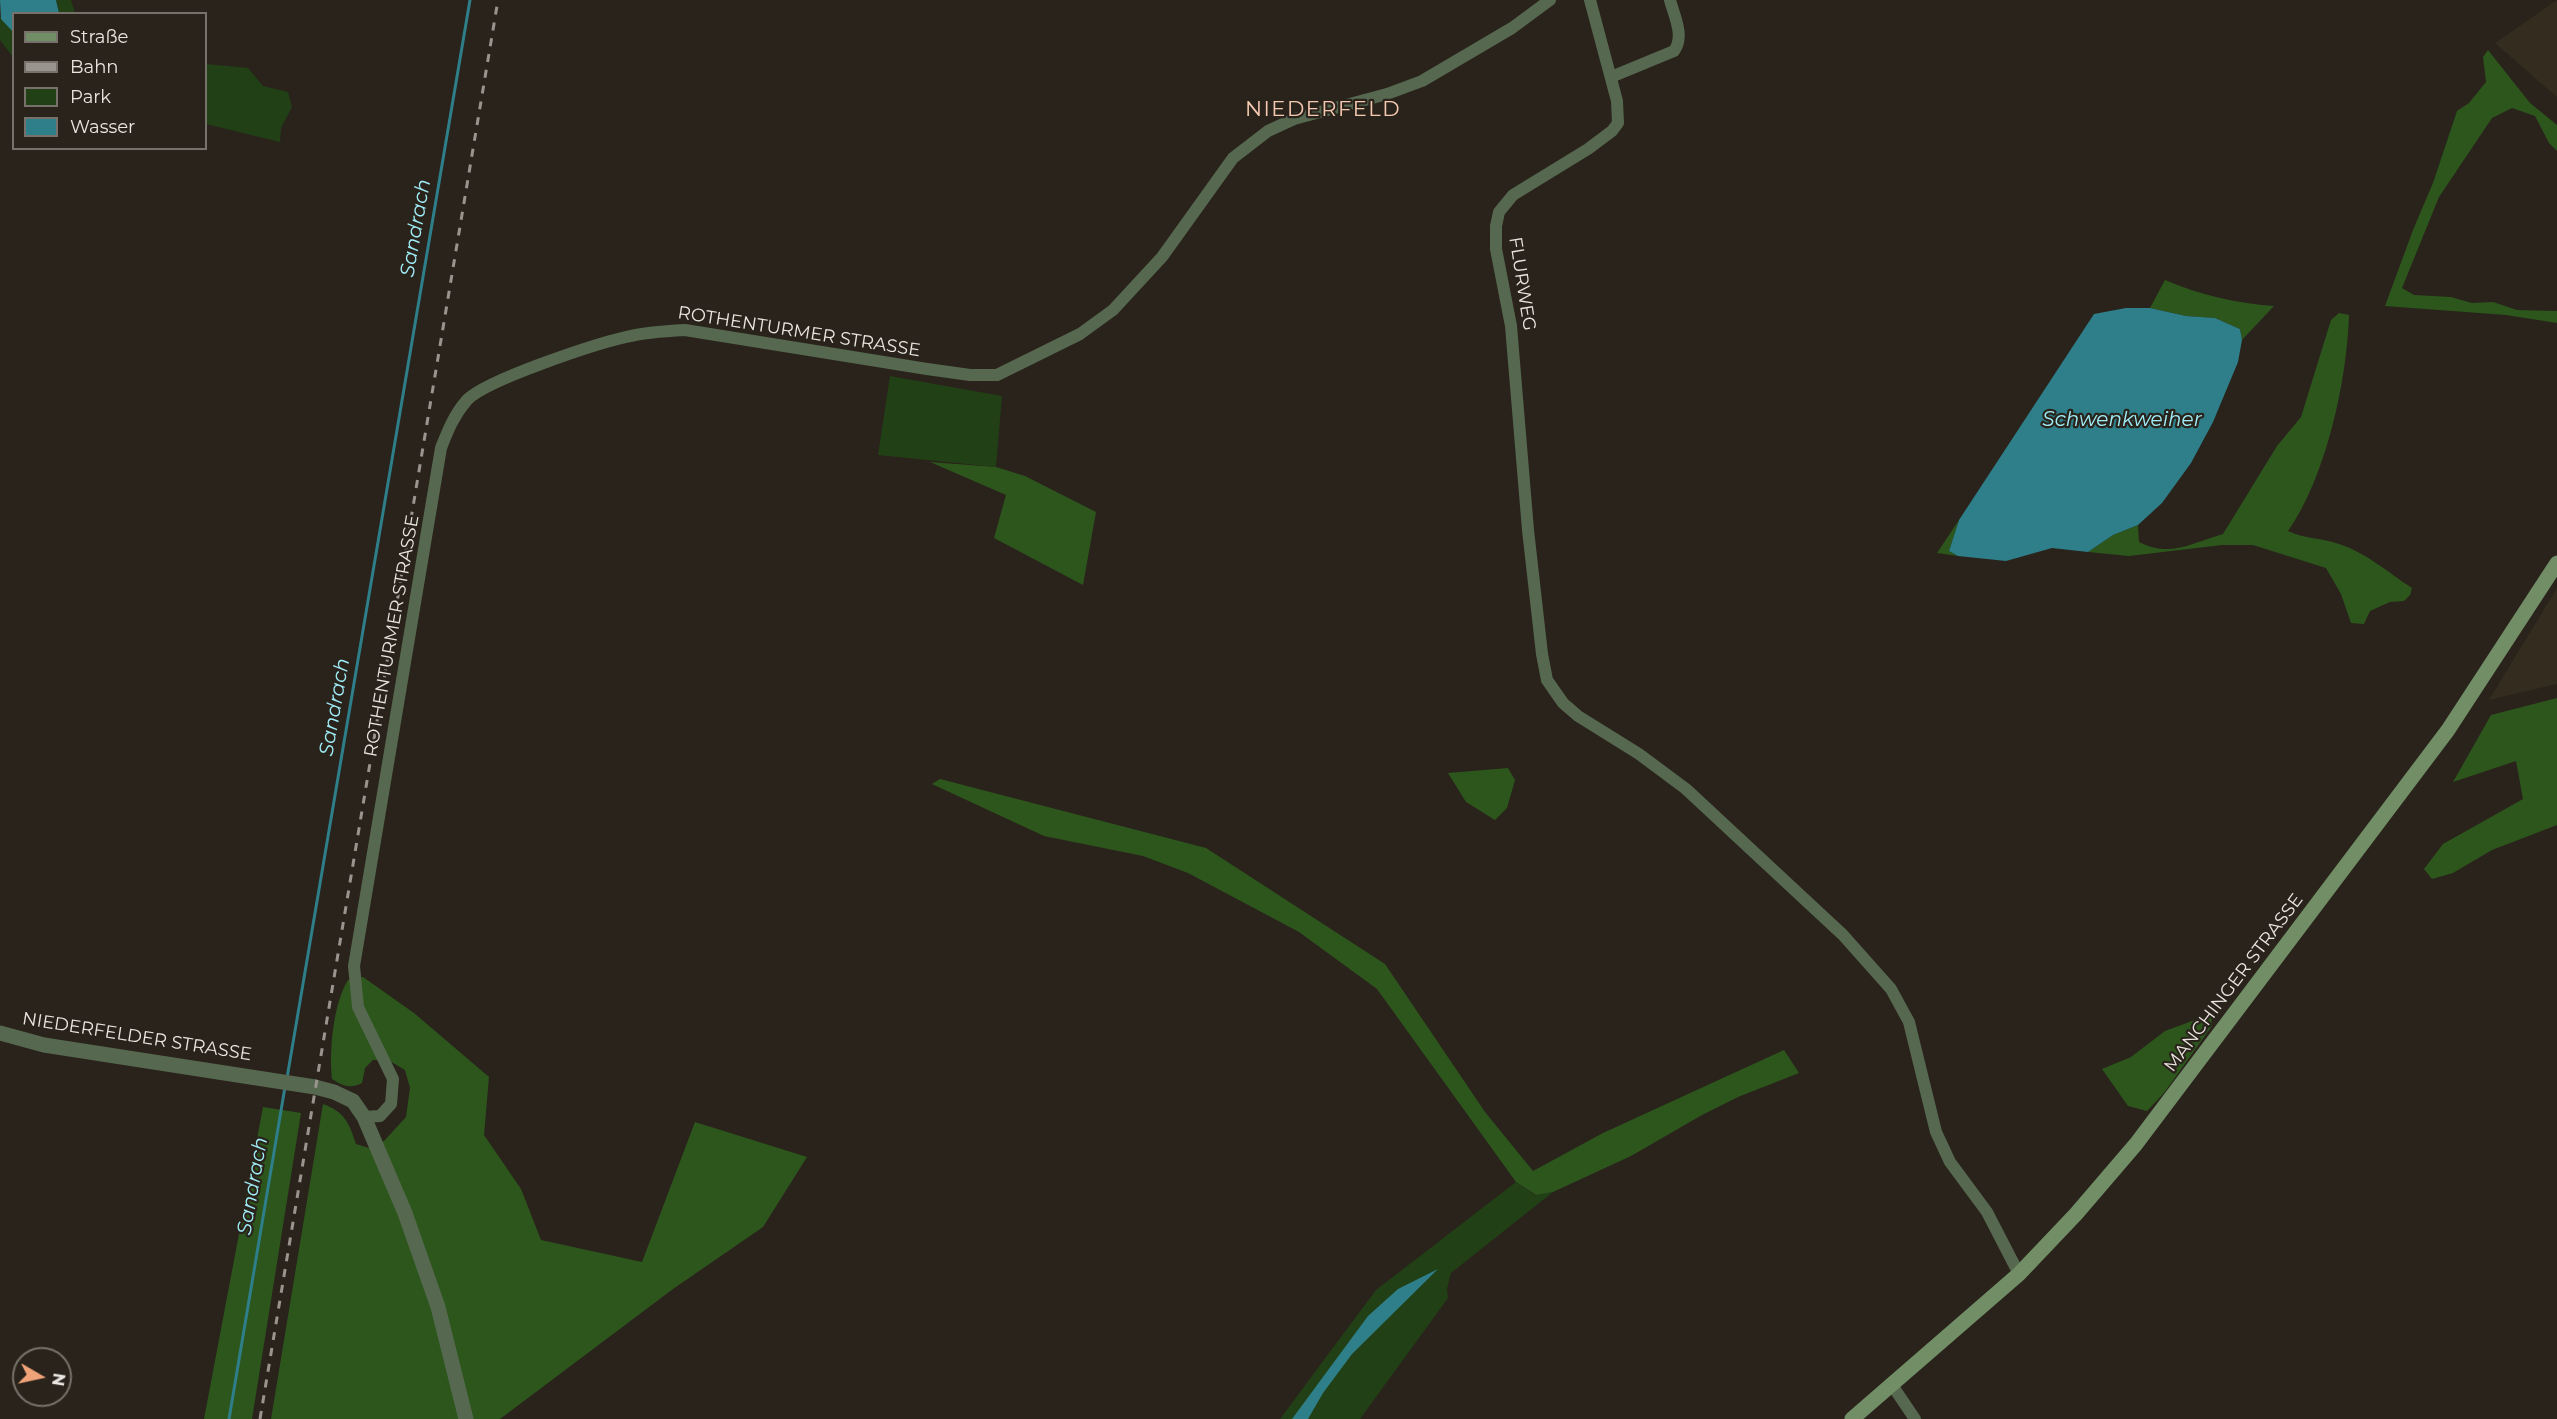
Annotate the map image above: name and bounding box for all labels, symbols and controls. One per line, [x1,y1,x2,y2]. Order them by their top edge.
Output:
legend [12,12,207,150]
text: Straße [70,26,128,48]
text: Bahn [70,56,119,78]
text: Park [70,86,111,108]
district label: NIEDERFELD [1245,97,1401,123]
text: Wasser [70,116,135,138]
water label: Sandrach [396,177,436,279]
street label: FLURWEG [1504,236,1540,332]
street label: ROTHENTURMER STRASSE [676,302,922,362]
water label: Schwenkweiher [2042,408,2202,432]
street label: ROTHENTURMER STRASSE [360,513,424,759]
water label: Sandrach [315,656,355,758]
street label: MANCHINGER STRASSE [2160,890,2308,1076]
street label: NIEDERFELDER STRASSE [21,1008,253,1066]
water label: Sandrach [233,1135,273,1237]
north arrow [12,1347,72,1407]
text: N [48,1372,69,1387]

